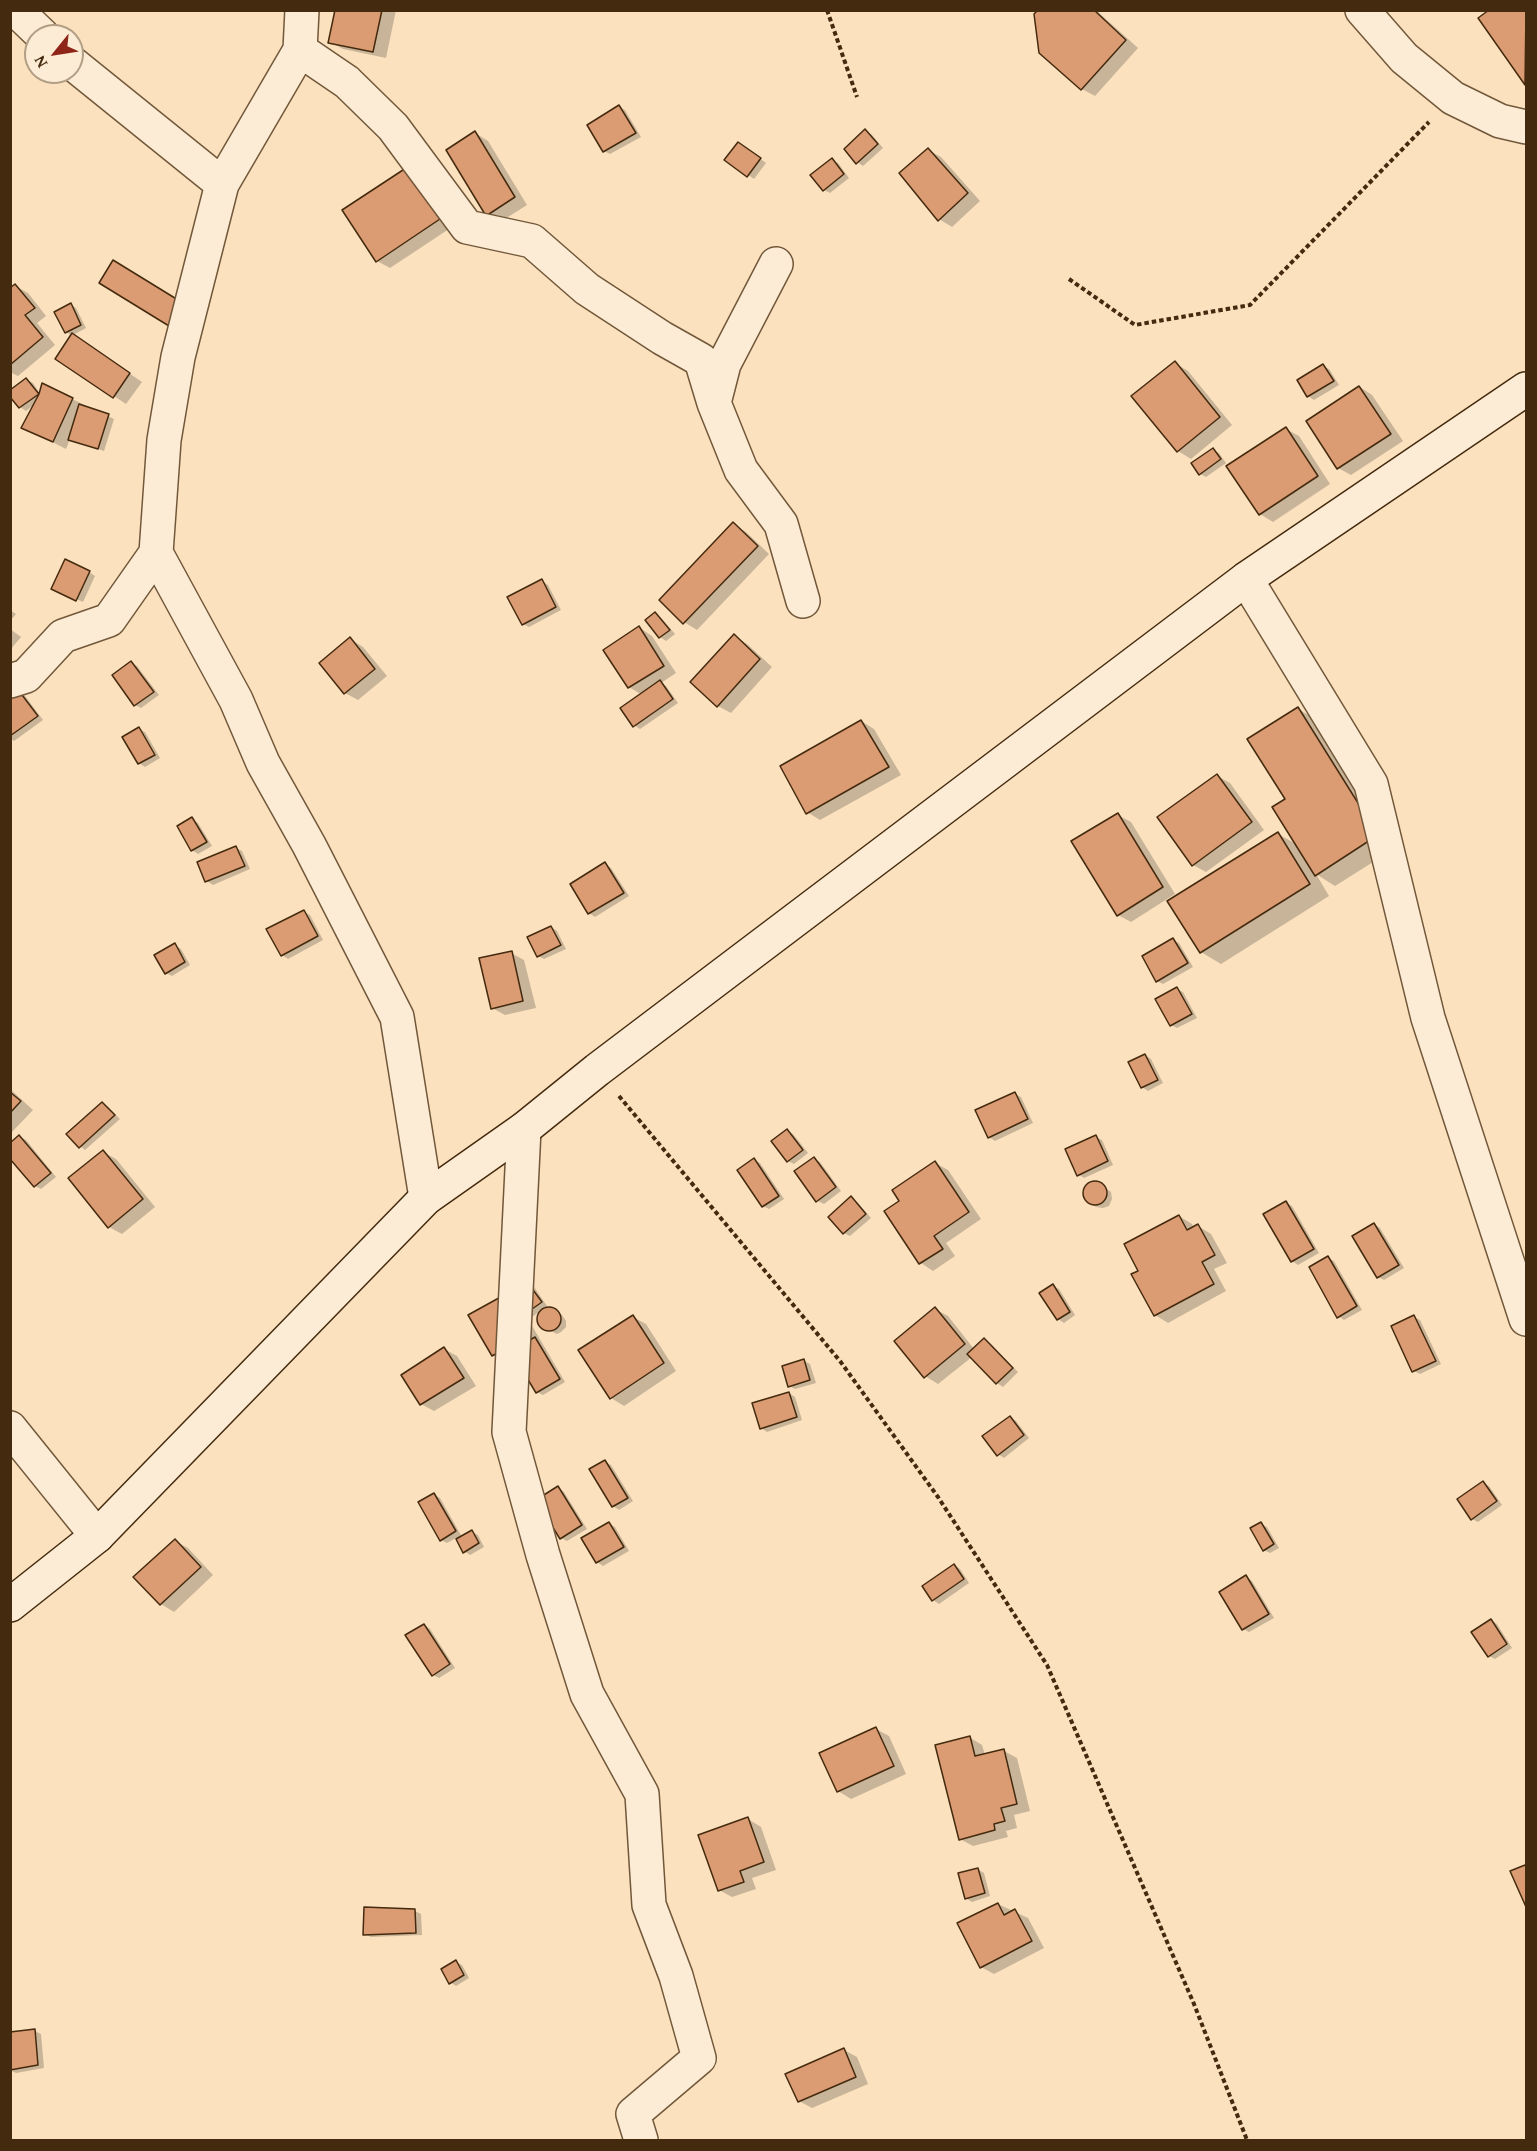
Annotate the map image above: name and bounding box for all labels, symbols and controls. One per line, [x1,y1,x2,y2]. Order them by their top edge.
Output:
north arrow [24,24,84,84]
text: N [27,51,53,73]

